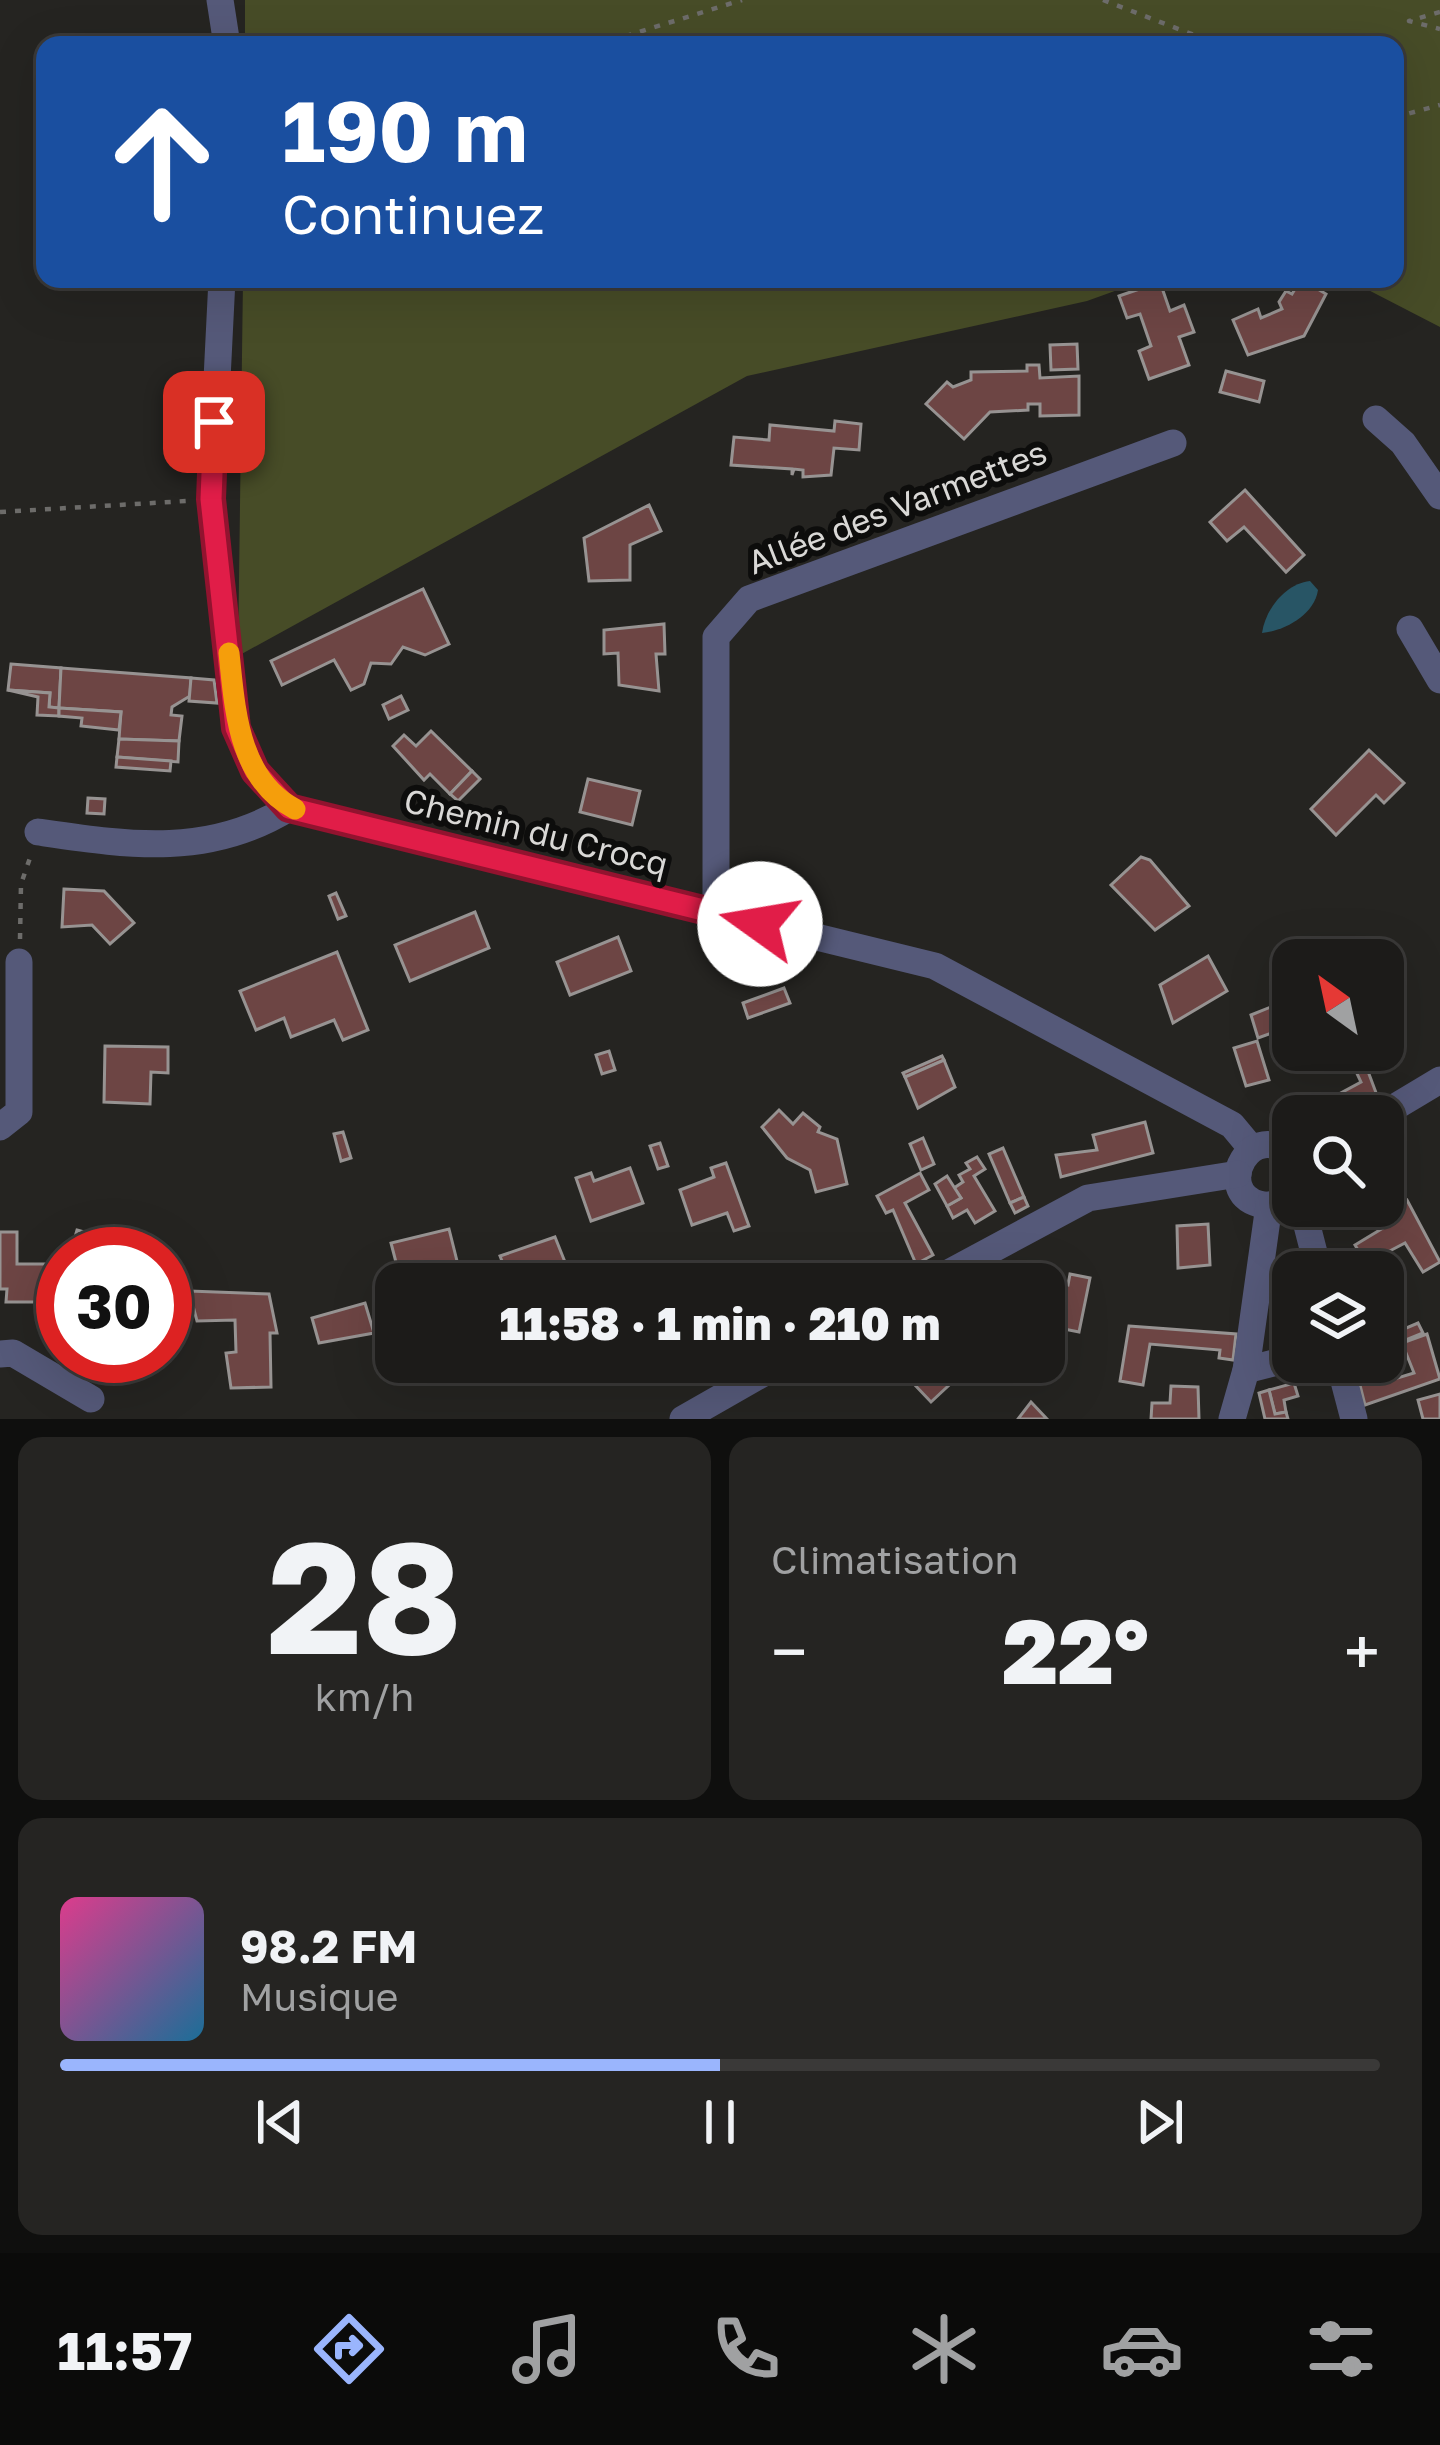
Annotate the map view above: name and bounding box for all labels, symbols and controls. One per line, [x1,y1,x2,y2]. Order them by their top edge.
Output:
text: 190 m [282,80,528,180]
icon: ahead [84,84,240,240]
text: Continuez [282,181,545,246]
pin [163,371,265,473]
icon: arrive [181,389,247,455]
street label: Allée des Varmettes [742,432,1052,581]
street label: Chemin du Crocq [400,780,672,883]
position arrow [697,861,823,987]
north arrow [1272,939,1404,1071]
map controls [1272,939,1404,1383]
button: search [1272,1095,1404,1227]
speed limit sign: 30 [36,1227,192,1383]
button: layers [1272,1251,1404,1383]
text: 11:58 · 1 min · 210 m [500,1296,940,1350]
text: 28 [267,1501,462,1688]
text: Climatisation [771,1536,1018,1583]
text: 22° [1002,1596,1149,1704]
text: − [771,1611,807,1691]
text: + [1344,1611,1380,1691]
text: km/h [315,1673,414,1720]
text: 98.2 FM [240,1919,417,1973]
text: Musique [240,1973,398,2020]
icon: previous [247,2089,313,2155]
icon: pause [687,2089,753,2155]
icon: next [1127,2089,1193,2155]
icon: directions [307,2307,391,2391]
icon: music [505,2307,589,2391]
icon: phone [704,2307,788,2391]
icon: climate [902,2307,986,2391]
icon: car [1100,2307,1184,2391]
icon: filters [1299,2307,1383,2391]
text: 11:57 [57,2317,192,2382]

